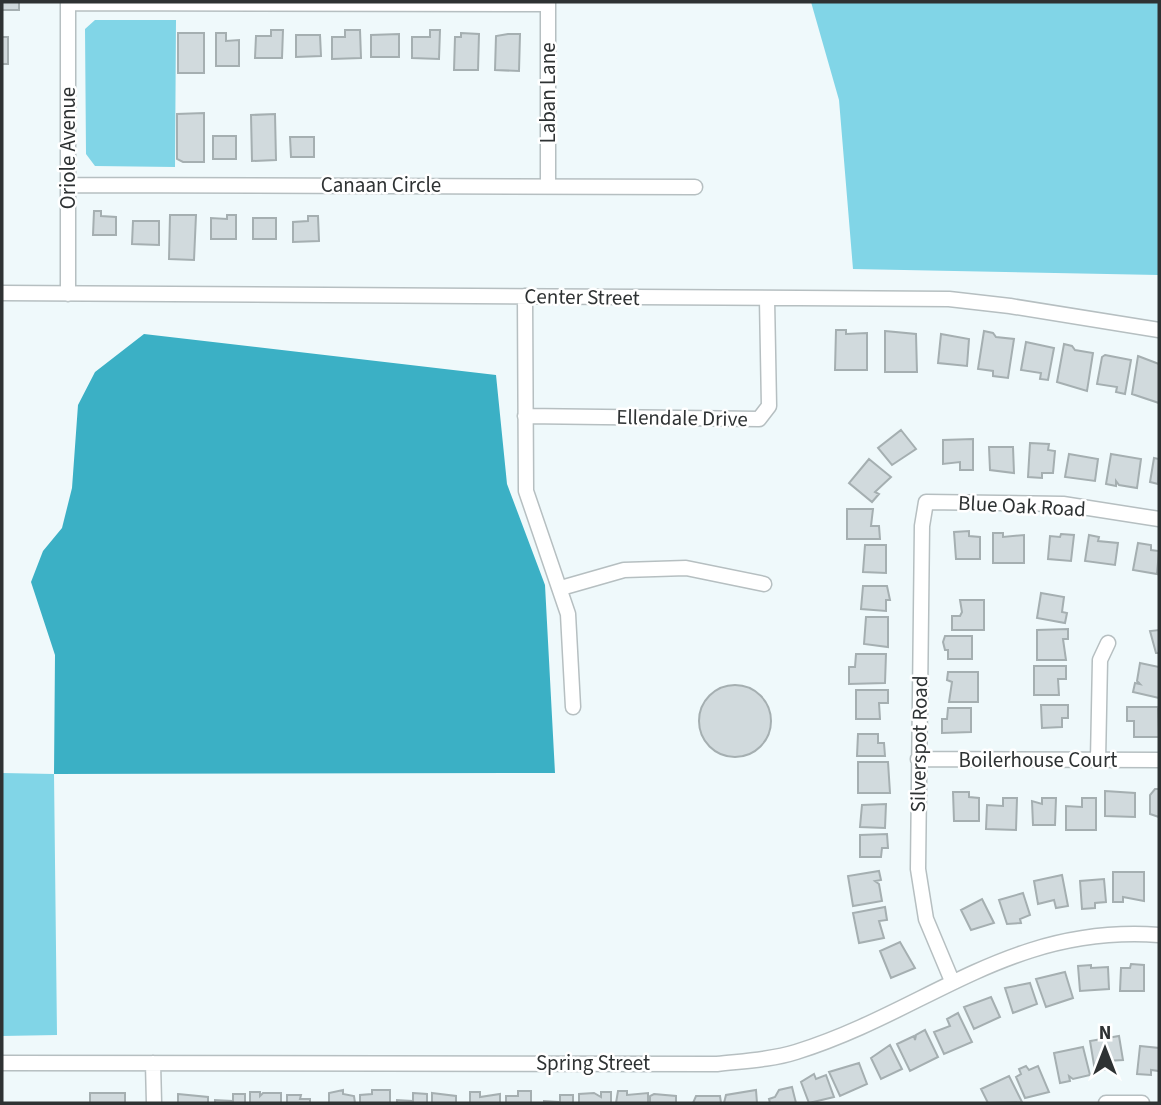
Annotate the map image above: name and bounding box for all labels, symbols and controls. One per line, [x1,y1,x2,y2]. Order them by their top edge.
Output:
street label: Laban Lane [533,42,563,144]
street label: Oriole Avenue [53,87,83,209]
street label: Canaan Circle [321,170,441,200]
street label: Center Street [524,281,640,313]
street label: Ellendale Drive [616,402,748,434]
street label: Blue Oak Road [957,488,1087,524]
street label: Silverspot Road [903,675,935,813]
street label: Boilerhouse Court [959,745,1117,775]
north arrow [1070,1014,1140,1084]
text: N [1099,1020,1111,1047]
street label: Spring Street [536,1048,650,1078]

